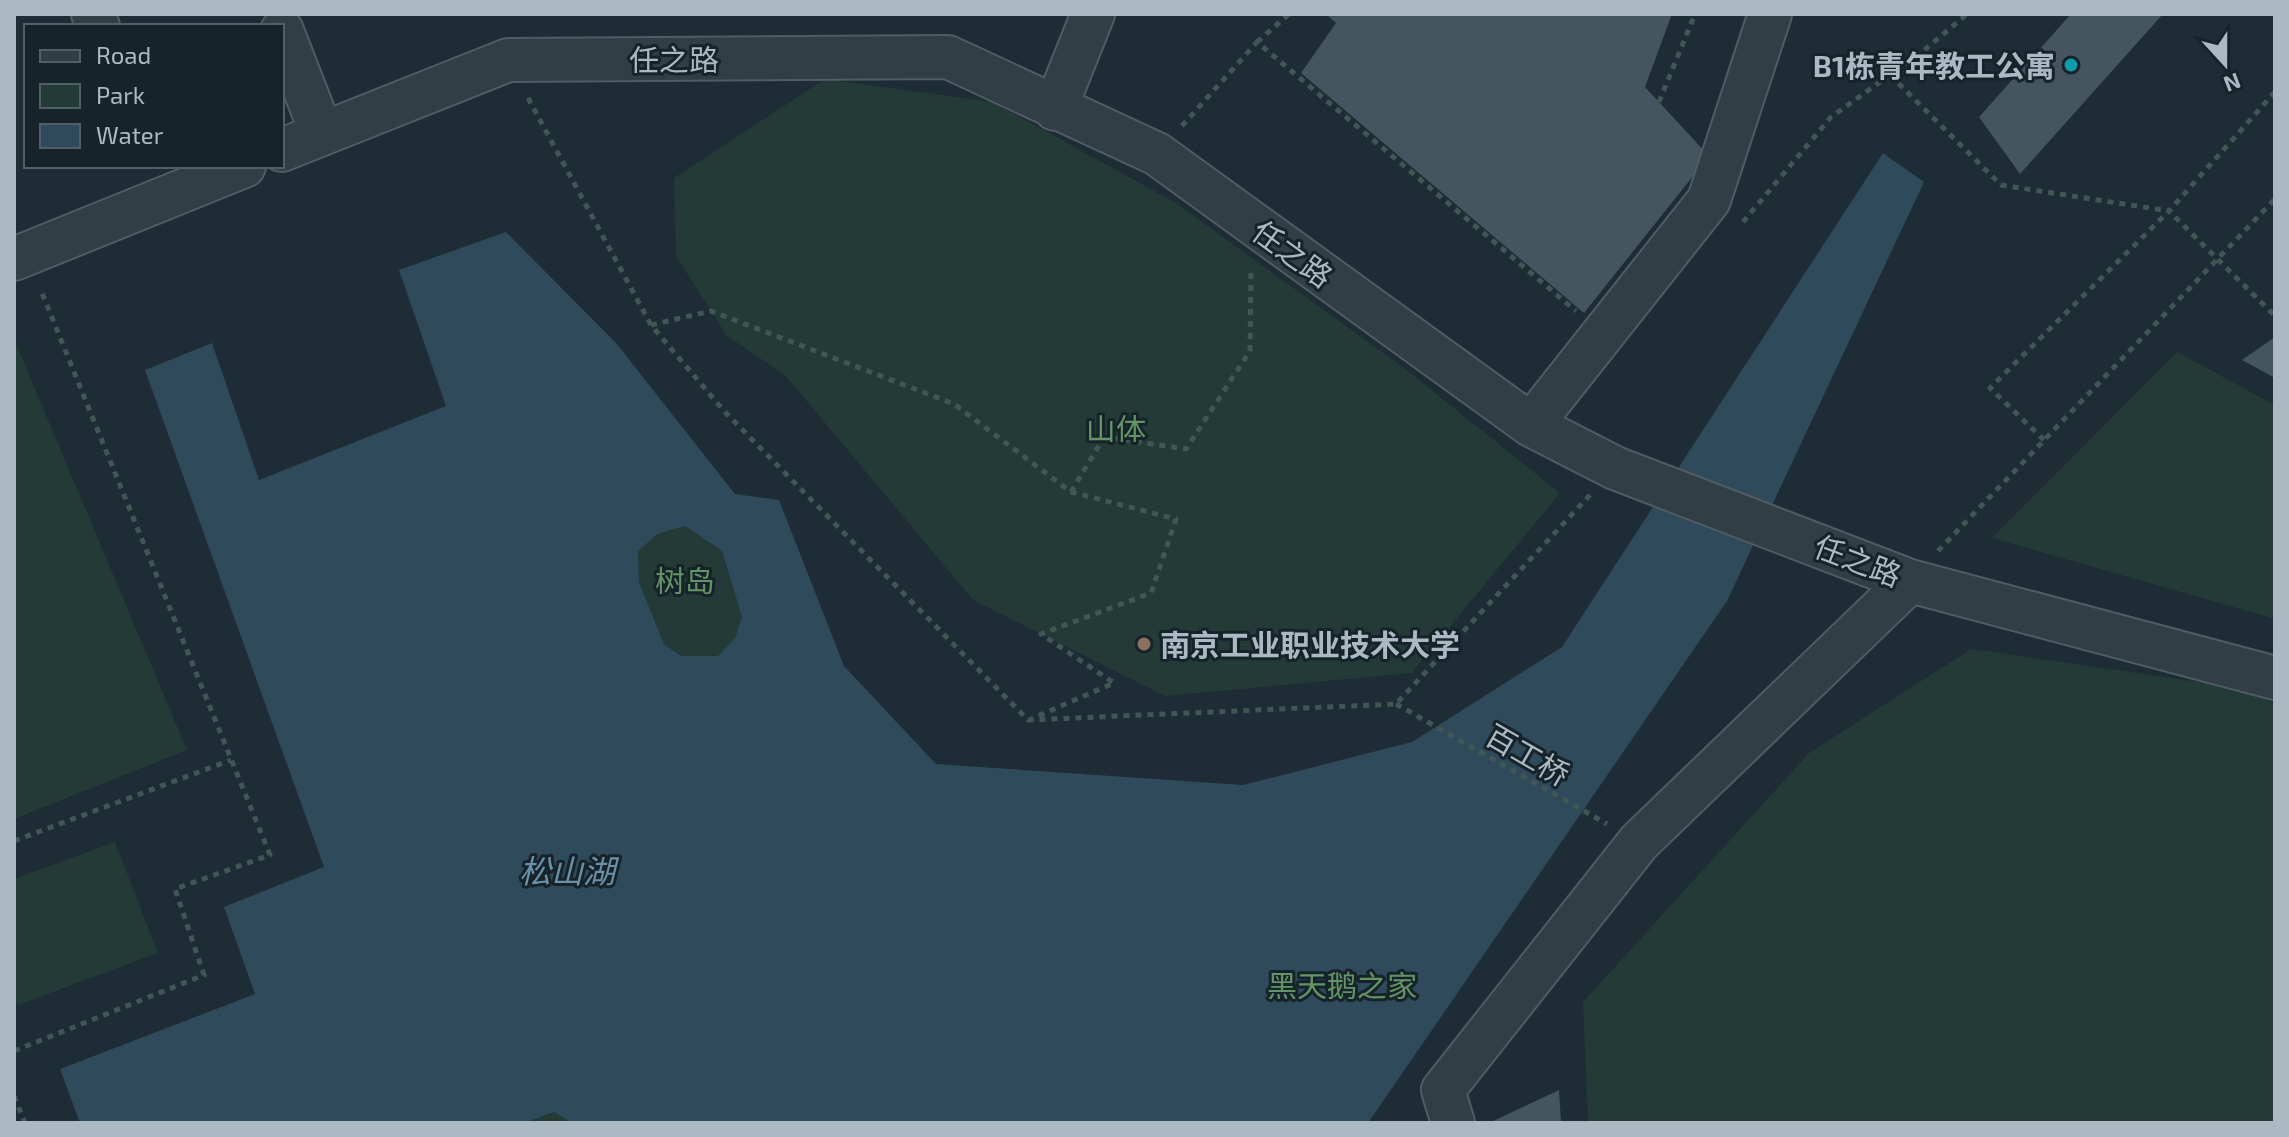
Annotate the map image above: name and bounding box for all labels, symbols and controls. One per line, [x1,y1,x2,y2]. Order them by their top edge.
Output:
legend [24,24,284,168]
north arrow [2185,24,2265,104]
text: Road [96,40,151,69]
street label: 任之路 [629,41,719,77]
place label: B1栋青年教工公寓 [1813,47,2055,83]
marker: B1栋青年教工公寓 [2062,56,2080,74]
text: N [2220,69,2245,99]
text: Park [96,80,145,109]
text: Water [96,120,164,149]
street label: 任之路 [1246,212,1340,294]
park label: 山体 [1086,410,1146,446]
street label: 任之路 [1810,527,1906,593]
park label: 树岛 [655,562,715,598]
place label: 南京工业职业技术大学 [1160,626,1460,662]
marker: 南京工业职业技术大学 [1135,635,1153,653]
street label: 百工桥 [1480,716,1576,792]
water label: 松山湖 [519,851,620,889]
park label: 黑天鹅之家 [1267,967,1417,1003]

